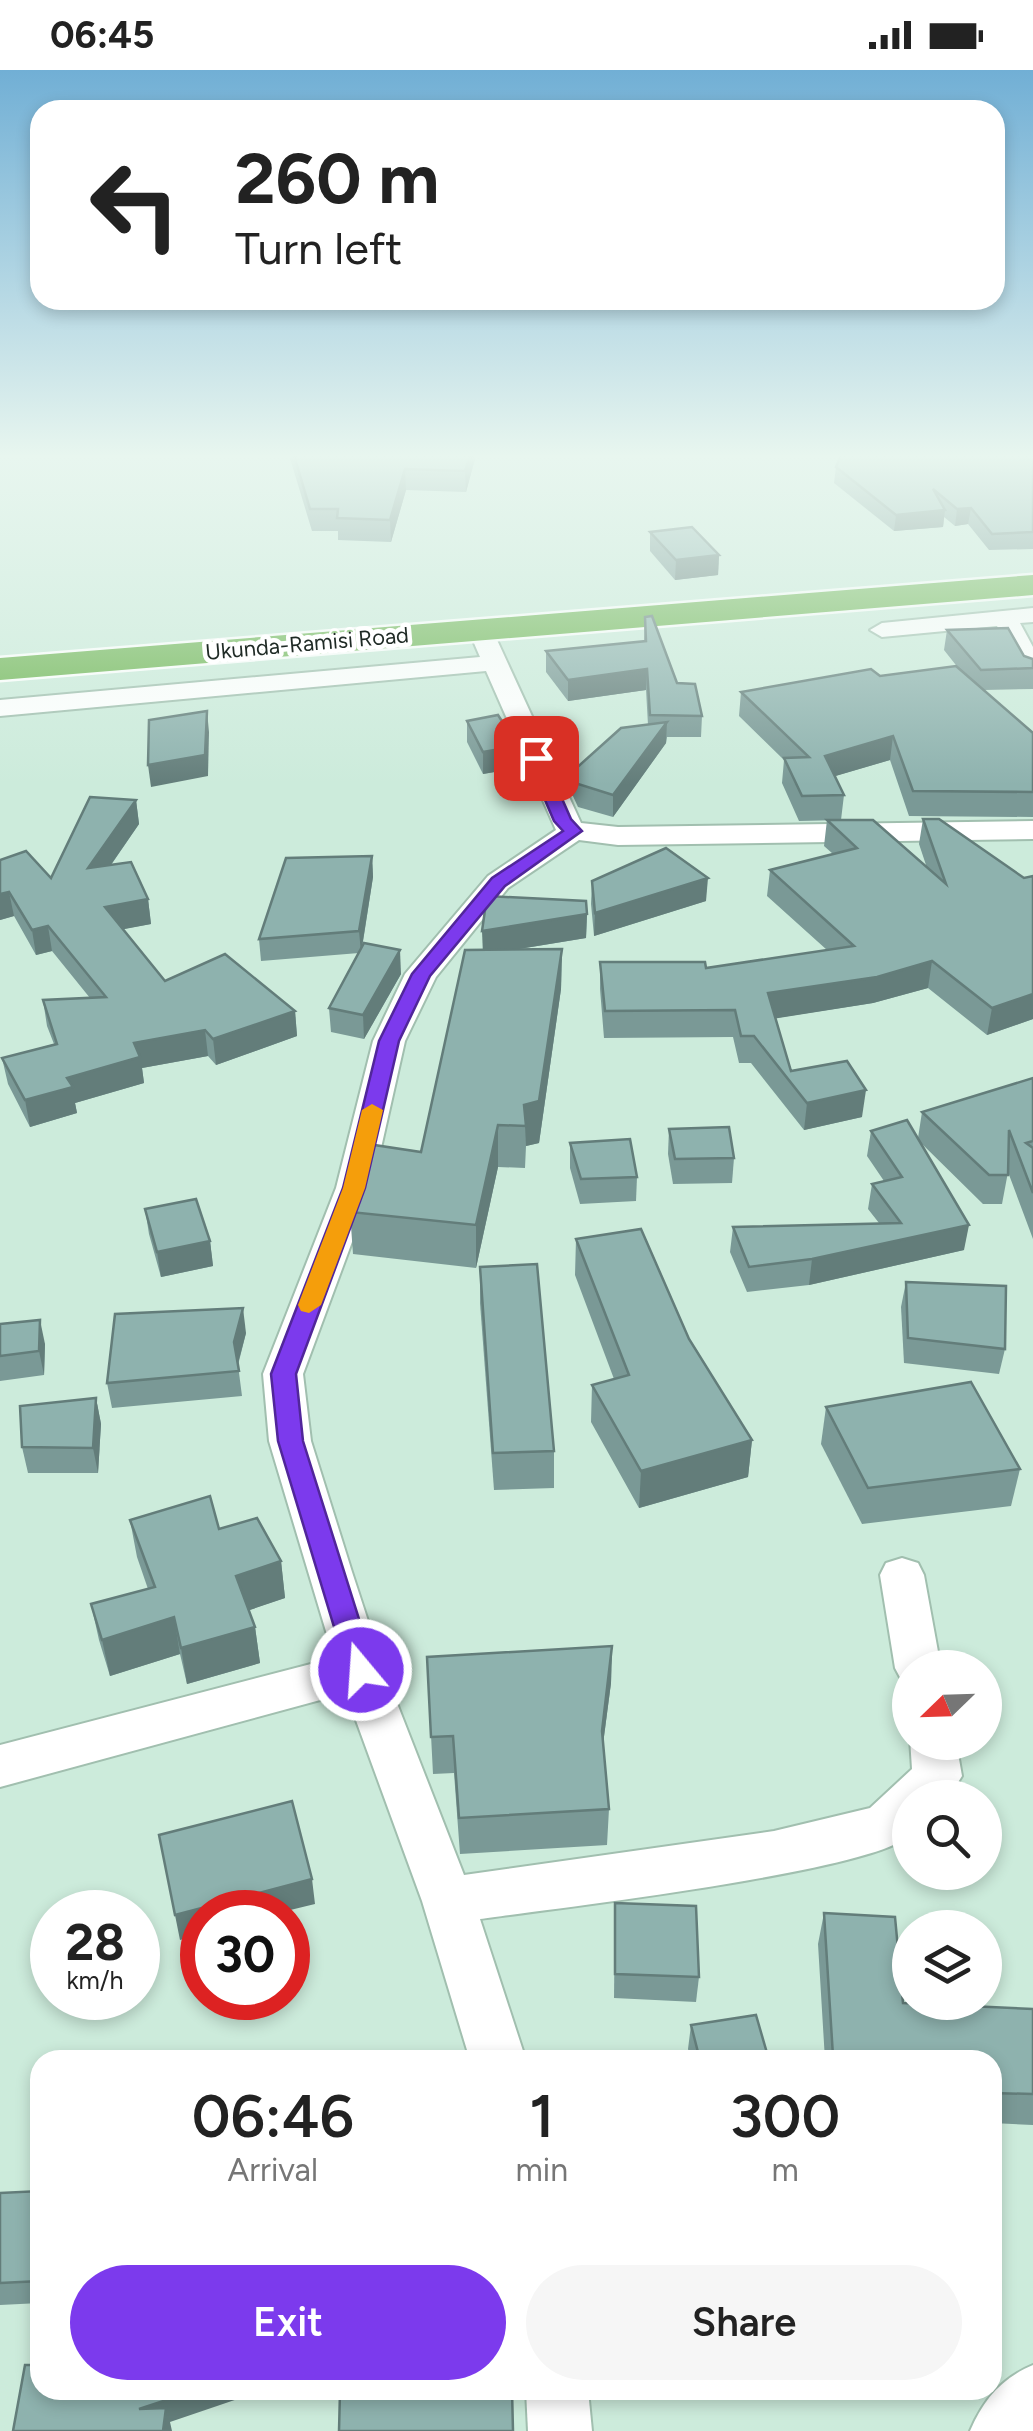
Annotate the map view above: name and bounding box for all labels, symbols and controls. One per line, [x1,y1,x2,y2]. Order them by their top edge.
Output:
text: 06:45 [50,12,154,58]
text: 260 m [235,136,439,221]
icon: left [70,140,200,270]
text: Turn left [235,221,402,275]
street label: Ukunda-Ramisi Road [204,621,410,666]
pin [494,716,579,801]
icon: arrive [509,731,564,786]
position arrow [309,1618,413,1722]
north arrow [892,1650,1002,1760]
map controls [892,1650,1002,2020]
button: search [892,1780,1002,1890]
speed limit sign: 30 [180,1890,310,2020]
button: layers [892,1910,1002,2020]
text: 28 [65,1912,125,1973]
text: km/h [66,1965,124,1995]
text: 06:46 [192,2080,354,2152]
text: 1 [529,2080,554,2152]
text: 300 [730,2080,840,2152]
text: Arrival [228,2151,318,2189]
text: min [516,2151,568,2189]
text: m [771,2151,799,2189]
button: Exit [70,2265,506,2380]
button: Share [526,2265,962,2380]

